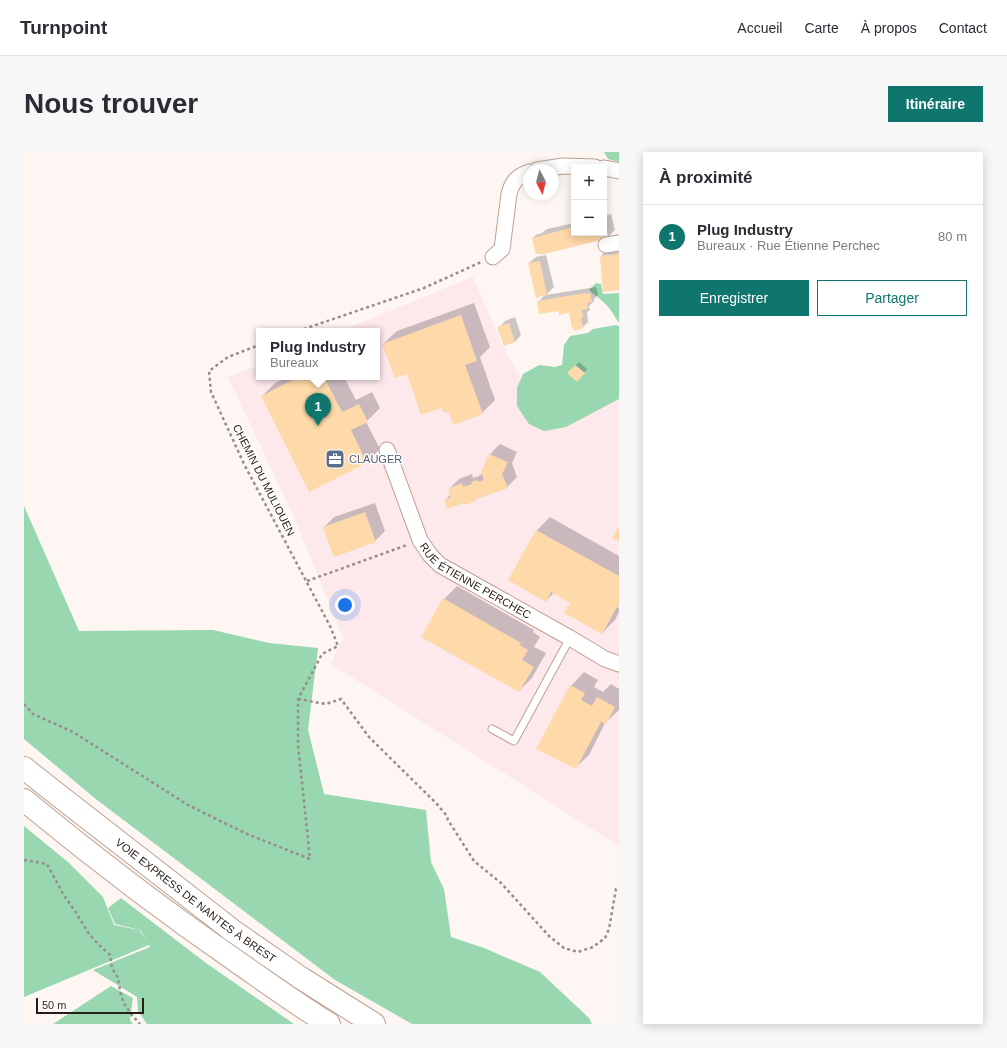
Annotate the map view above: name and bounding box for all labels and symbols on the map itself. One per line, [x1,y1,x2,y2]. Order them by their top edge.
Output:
north arrow [523,164,559,200]
pin: 1 [305,393,331,426]
street label: CHEMIN DU MULIOUEN [231,422,297,538]
office icon: CLAUGER [324,448,346,470]
place label: CLAUGER [349,453,402,465]
street label: RUE ÉTIENNE PERCHEC [418,541,533,621]
your location [335,595,355,615]
street label: VOIE EXPRESS DE NANTES À BREST [113,836,278,965]
scale bar [36,996,144,1015]

